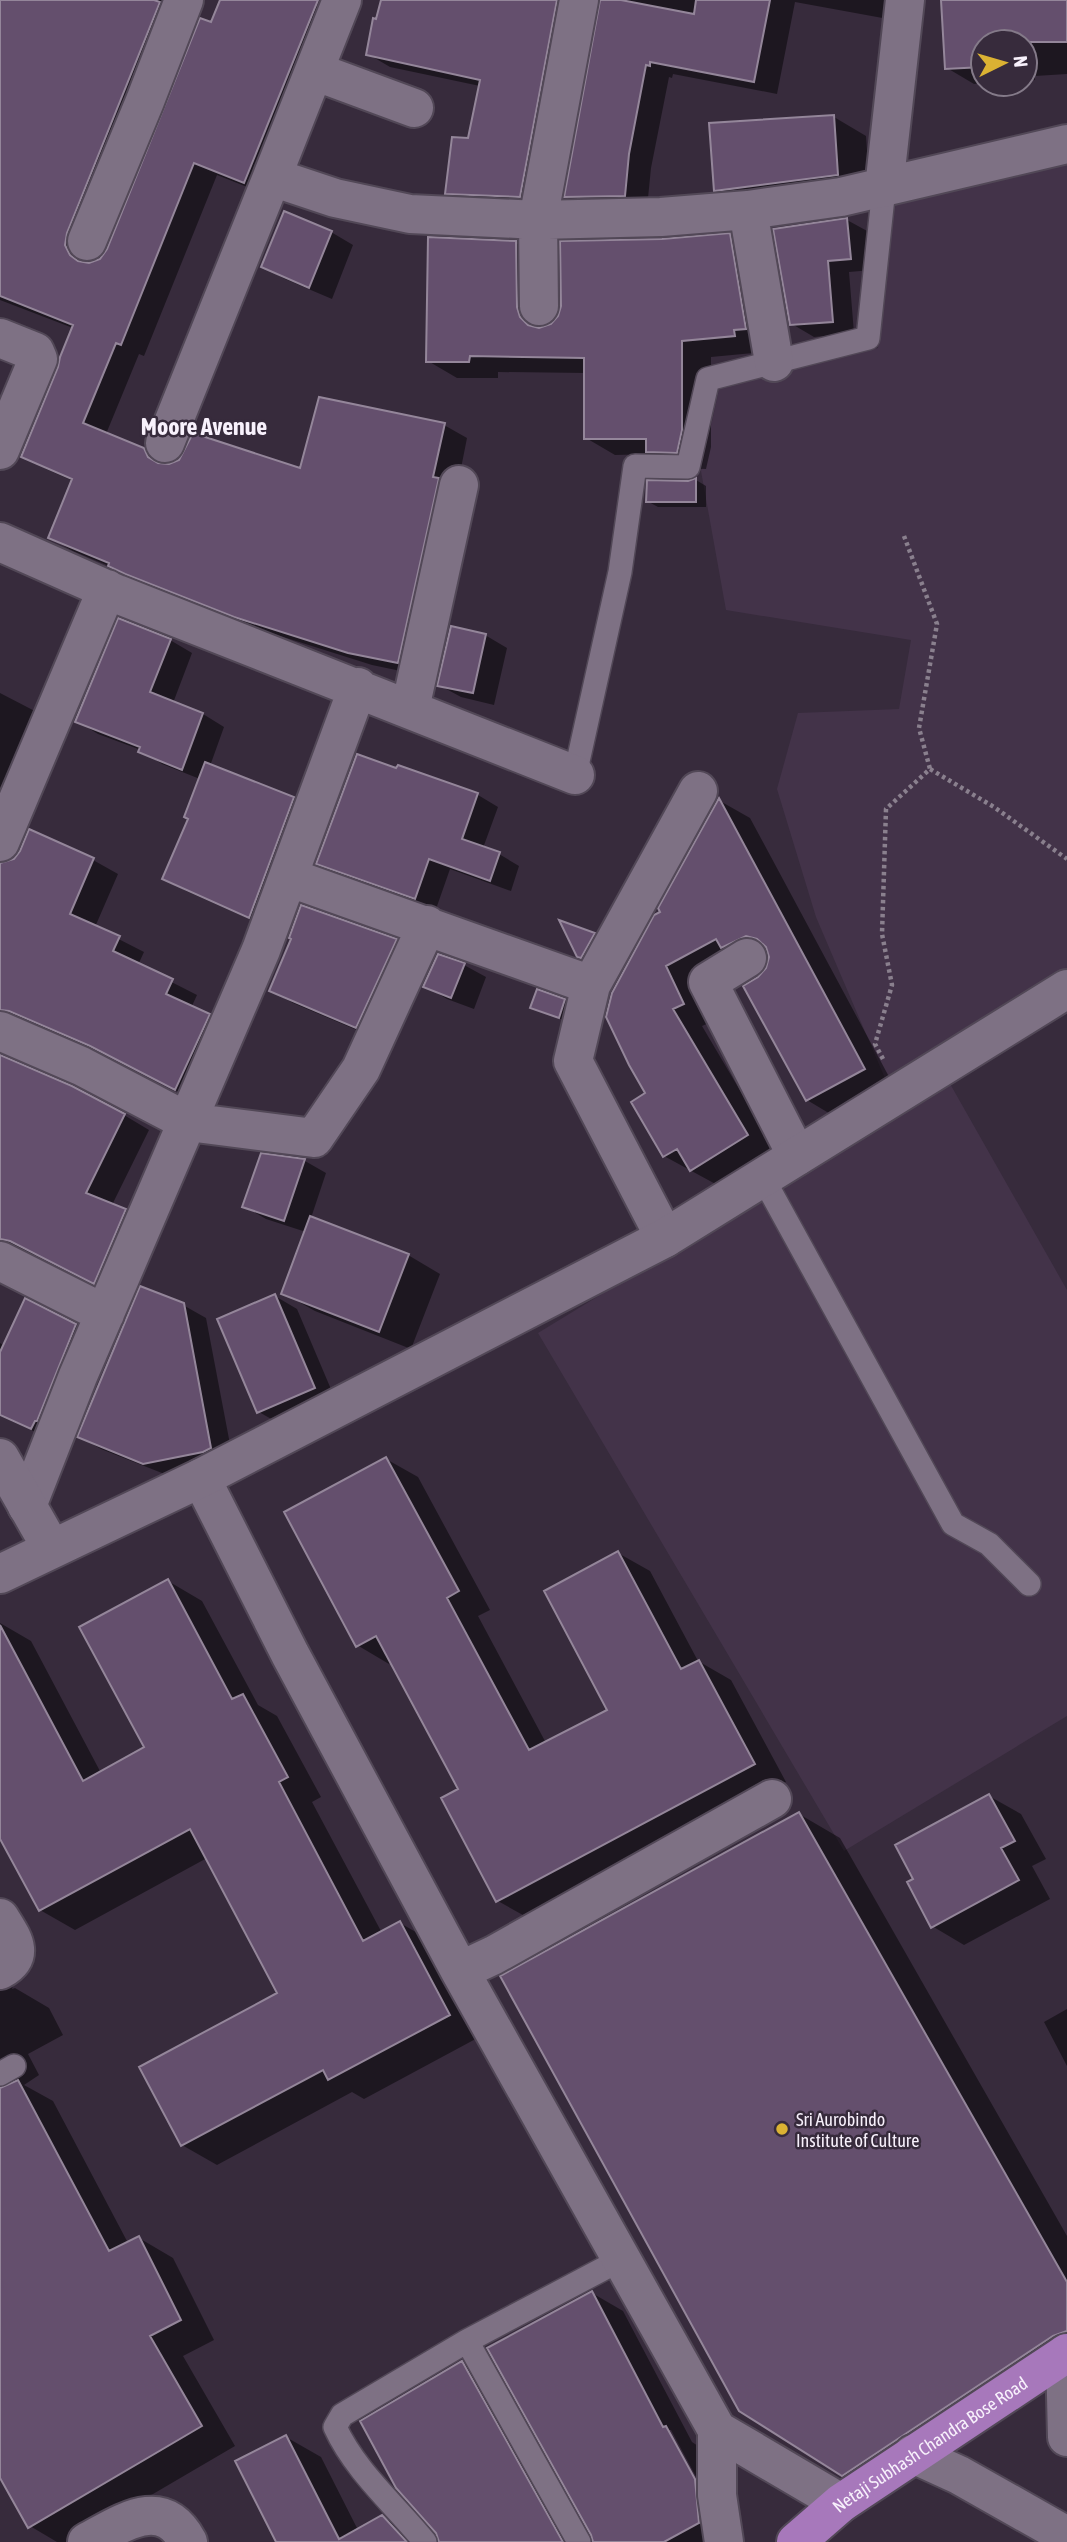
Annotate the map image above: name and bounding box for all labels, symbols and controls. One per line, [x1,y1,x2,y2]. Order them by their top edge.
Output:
north arrow [969,28,1039,98]
text: N [1009,55,1032,68]
district label: Moore Avenue [141,413,267,440]
place label: Sri Aurobindo Institute of Culture [796,2109,919,2151]
marker: Sri Aurobindo Institute of Culture [774,2121,790,2137]
street label: Netaji Subhash Chandra Bose Road [828,2372,1031,2516]

